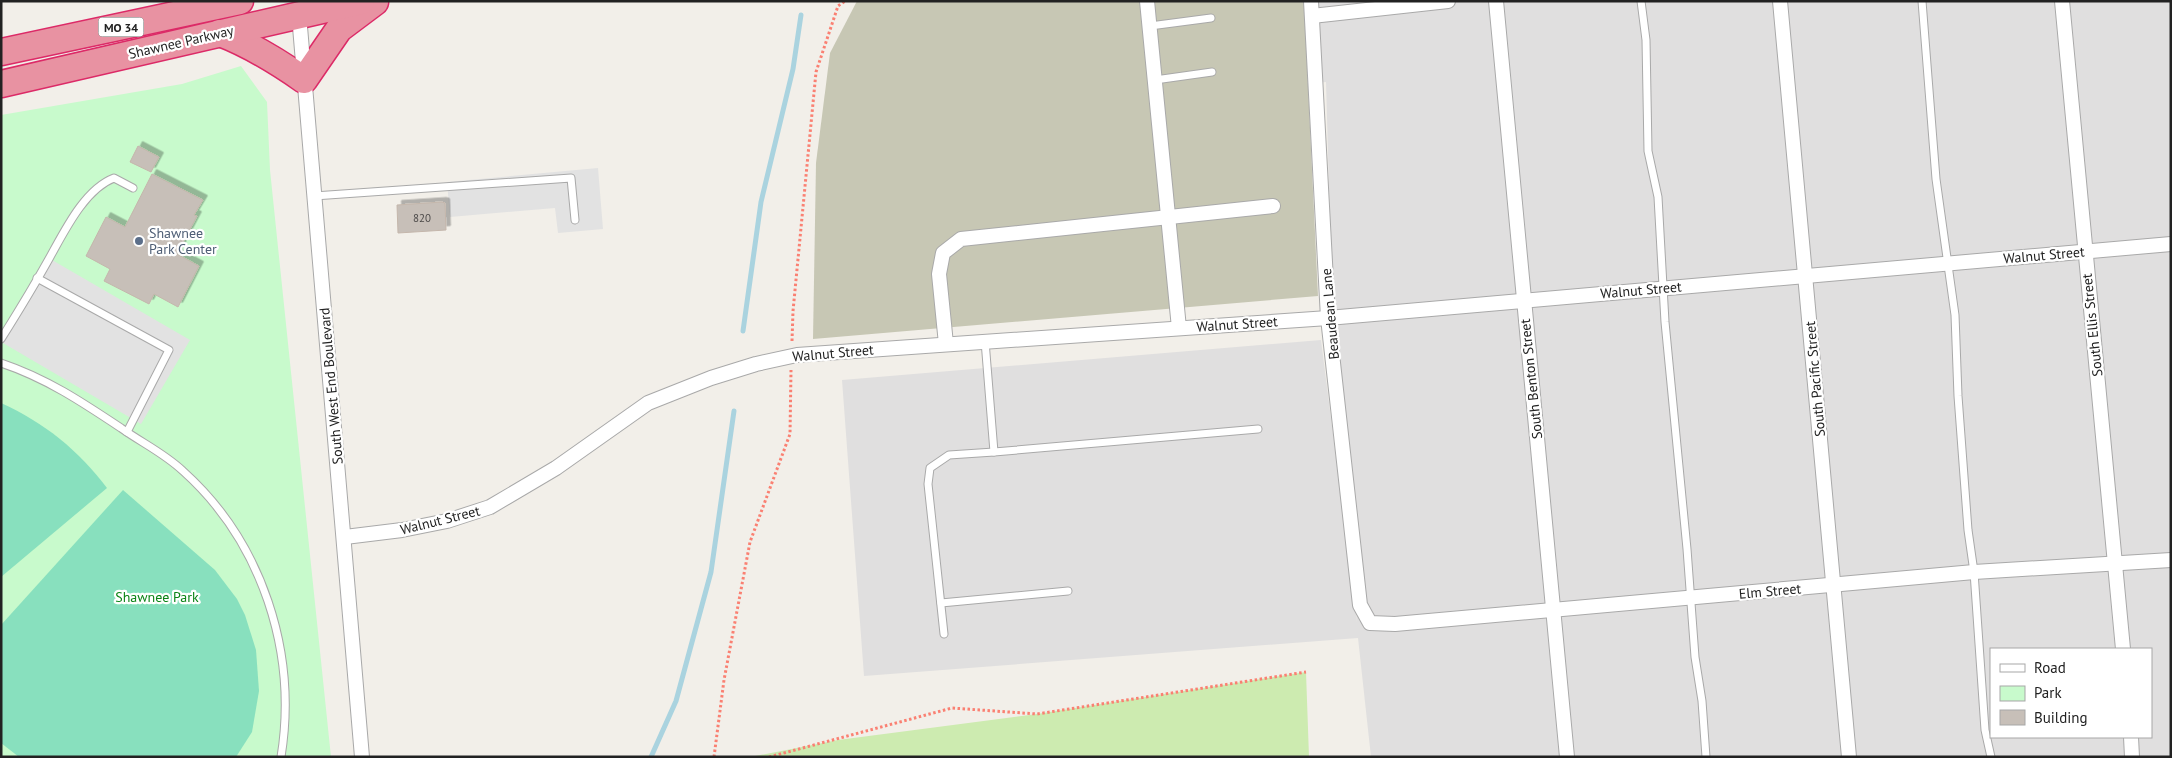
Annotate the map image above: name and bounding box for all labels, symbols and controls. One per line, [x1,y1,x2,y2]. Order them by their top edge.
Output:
road number: MO 34 [98,18,144,36]
street label: Shawnee Parkway [127,21,236,63]
house number: 820 [413,211,431,225]
place label: Shawnee Park Center [149,224,217,258]
marker: Shawnee Park Center [133,235,145,247]
street label: Walnut Street [2003,242,2086,268]
street label: Beaudean Lane [1317,268,1343,360]
street label: South Ellis Street [2078,272,2106,377]
street label: Walnut Street [1600,277,1683,303]
street label: South West End Boulevard [315,307,347,465]
street label: Walnut Street [1196,312,1279,336]
street label: South Benton Street [1516,318,1546,440]
street label: South Pacific Street [1801,320,1829,438]
street label: Walnut Street [792,340,875,366]
street label: Walnut Street [398,501,482,539]
street label: Elm Street [1738,579,1802,603]
park label: Shawnee Park [115,588,199,606]
legend [1990,648,2152,738]
text: Road [2034,658,2066,677]
text: Park [2034,683,2062,702]
text: Building [2034,708,2088,727]

